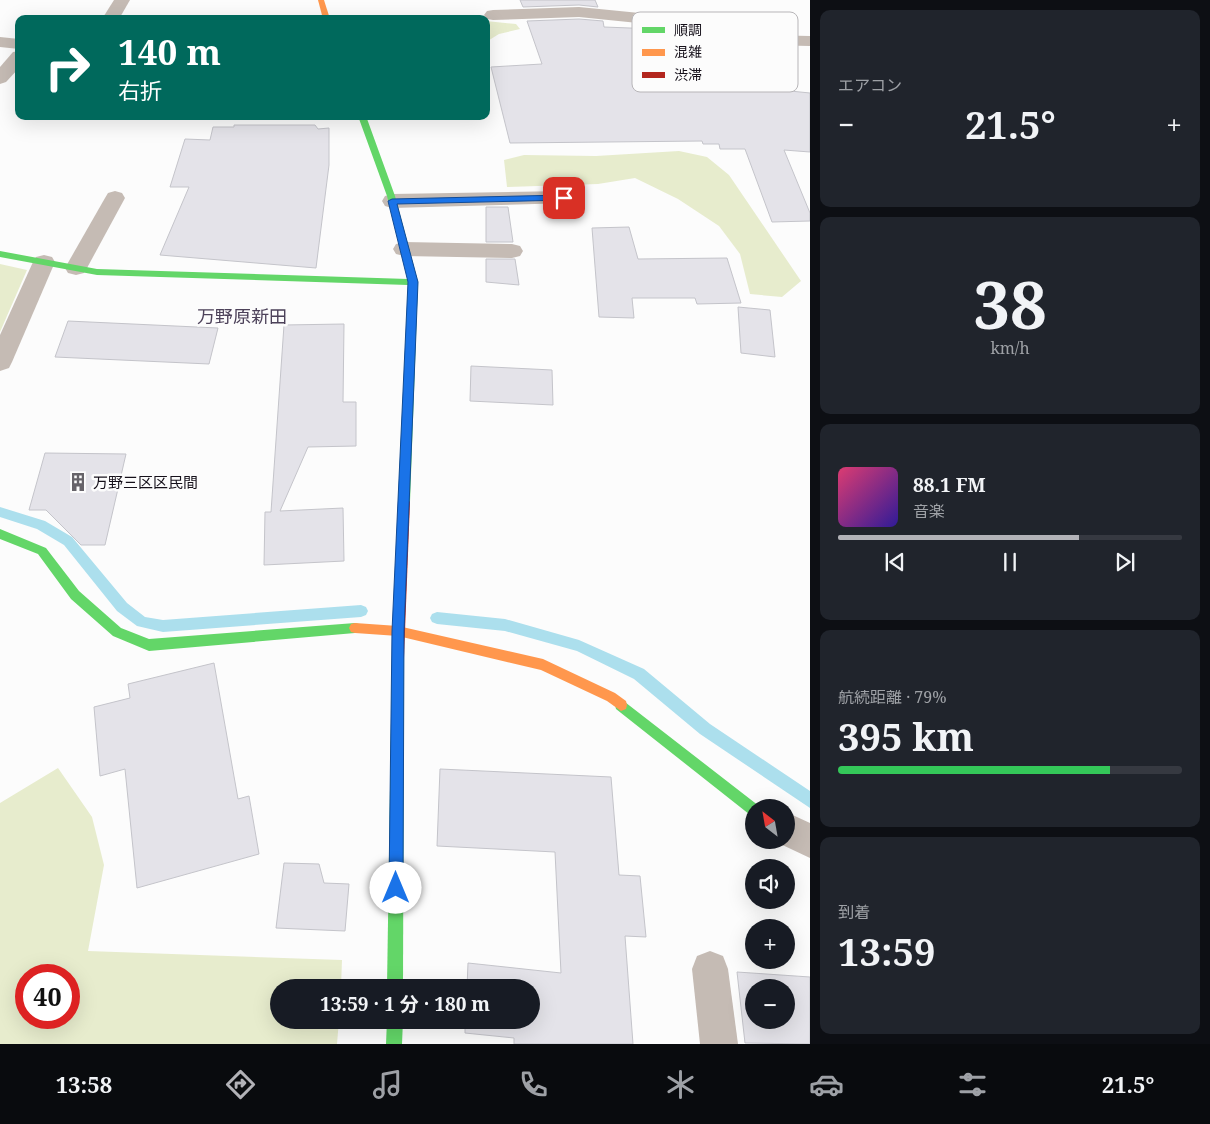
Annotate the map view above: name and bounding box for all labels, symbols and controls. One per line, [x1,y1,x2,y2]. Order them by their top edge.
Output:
legend [632,12,798,92]
text: 順調 [674,20,702,39]
text: 140 m [118,28,221,75]
icon: right [35,35,100,100]
text: 混雑 [674,42,702,61]
text: 渋滞 [674,65,702,84]
text: エアコン [838,74,902,96]
text: 右折 [118,75,162,105]
text: 21.5° [965,98,1056,150]
text: − [838,105,854,143]
text: + [1166,105,1182,143]
pin [543,177,585,219]
icon: arrive [550,184,578,212]
text: 38 [973,260,1047,348]
district label: 万野原新田 [197,304,287,328]
text: km/h [990,337,1030,359]
building icon: 万野三区区民間 [67,471,89,493]
place label: 万野三区区民間 [93,472,198,492]
text: 88.1 FM [913,472,986,498]
text: 音楽 [913,500,945,522]
icon: previous [881,548,909,576]
icon: pause [996,548,1024,576]
icon: next [1111,548,1139,576]
text: 航続距離 · 79% [838,686,947,708]
text: 395 km [838,710,974,762]
north arrow [745,799,795,849]
map controls [745,799,795,1029]
button: sound [745,859,795,909]
position arrow [369,861,421,913]
text: 到着 [838,901,870,923]
button: + [745,919,795,969]
text: 13:59 [838,925,935,977]
speed limit sign: 40 [15,964,80,1029]
button: − [745,979,795,1029]
text: 13:59 · 1 分 · 180 m [320,991,490,1017]
icon: directions [223,1067,258,1102]
icon: music [370,1067,405,1102]
icon: phone [516,1067,551,1102]
icon: climate [663,1067,698,1102]
icon: car [809,1067,844,1102]
icon: filters [955,1067,990,1102]
text: 13:58 [56,1069,112,1099]
text: 21.5° [1102,1069,1154,1099]

